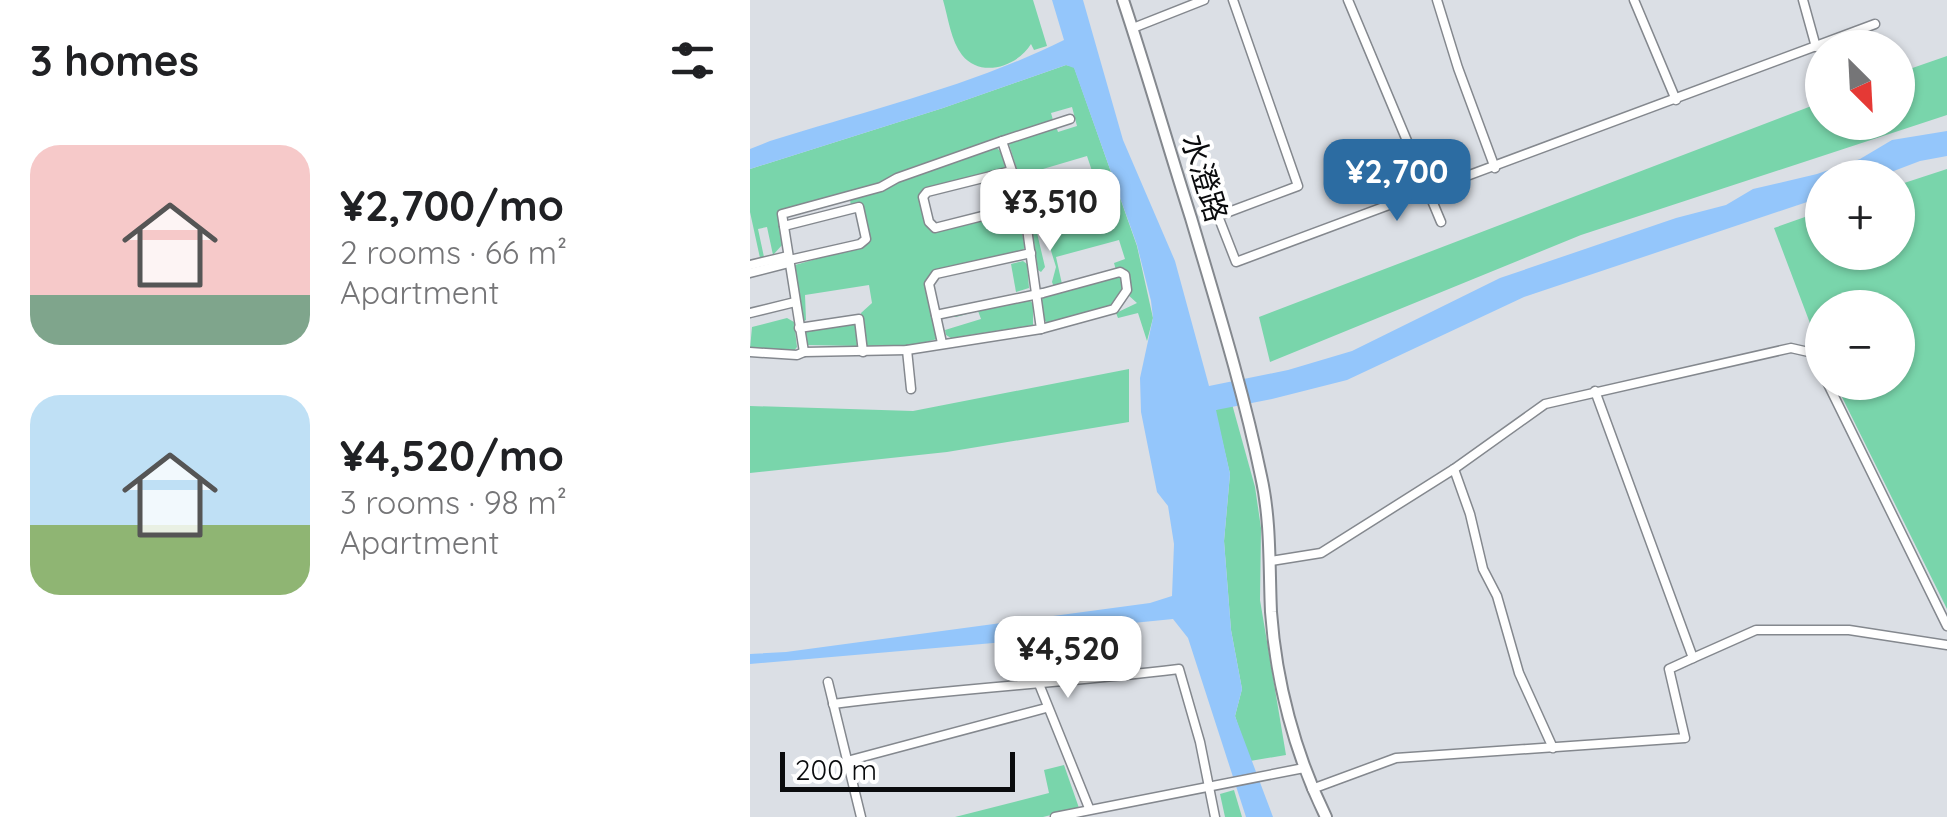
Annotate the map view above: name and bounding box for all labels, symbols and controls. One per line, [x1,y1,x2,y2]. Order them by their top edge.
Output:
north arrow [1805,30,1915,140]
map controls [1805,30,1915,400]
icon: filters [665,33,720,88]
text: 3 homes [30,34,199,87]
street label: 水澄路 [1174,129,1236,226]
pin: ¥2,700 [1316,139,1478,224]
text: ¥2,700 [1346,151,1448,191]
button: + [1805,160,1915,270]
pin: ¥3,510 [969,169,1131,254]
text: ¥2,700/mo [340,179,564,232]
text: ¥3,510 [1002,181,1098,221]
icon: home [110,185,230,305]
text: 2 rooms · 66 m² [340,232,567,272]
text: Apartment [340,272,499,312]
button: − [1805,290,1915,400]
text: ¥4,520/mo [340,429,564,482]
icon: home [110,435,230,555]
text: 3 rooms · 98 m² [340,482,567,522]
text: Apartment [340,522,499,562]
pin: ¥4,520 [987,616,1149,701]
text: ¥4,520 [1017,628,1119,668]
scale bar [780,747,1015,792]
text: 200 m [795,752,877,787]

